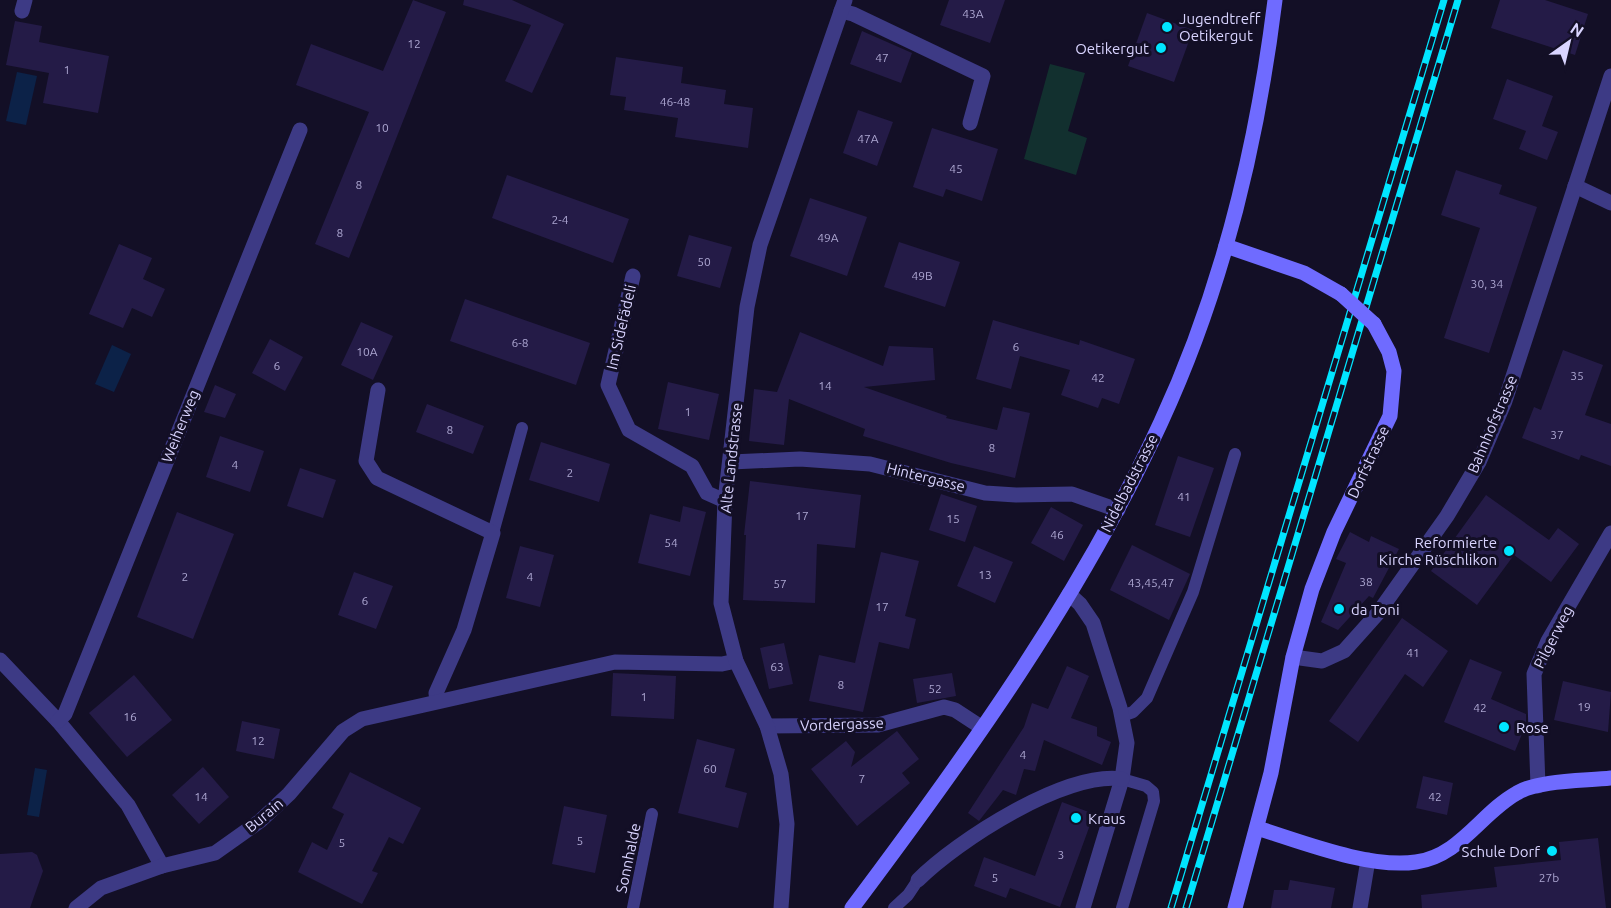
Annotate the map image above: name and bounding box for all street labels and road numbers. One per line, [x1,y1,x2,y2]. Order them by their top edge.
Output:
street label: Im Sidefädeli [603,283,639,371]
street label: Bahnhofstrasse [1464,373,1520,475]
street label: Weiherweg [158,387,202,465]
street label: Alte Landstrasse [717,402,745,514]
street label: Dorfstrasse [1344,423,1392,501]
street label: Nidelbadstrasse [1097,431,1161,535]
street label: Hintergasse [885,459,967,495]
street label: Pilgerweg [1530,603,1576,671]
street label: Vordergasse [800,714,884,734]
street label: Burain [242,794,286,836]
street label: Sonnhalde [612,821,644,895]

